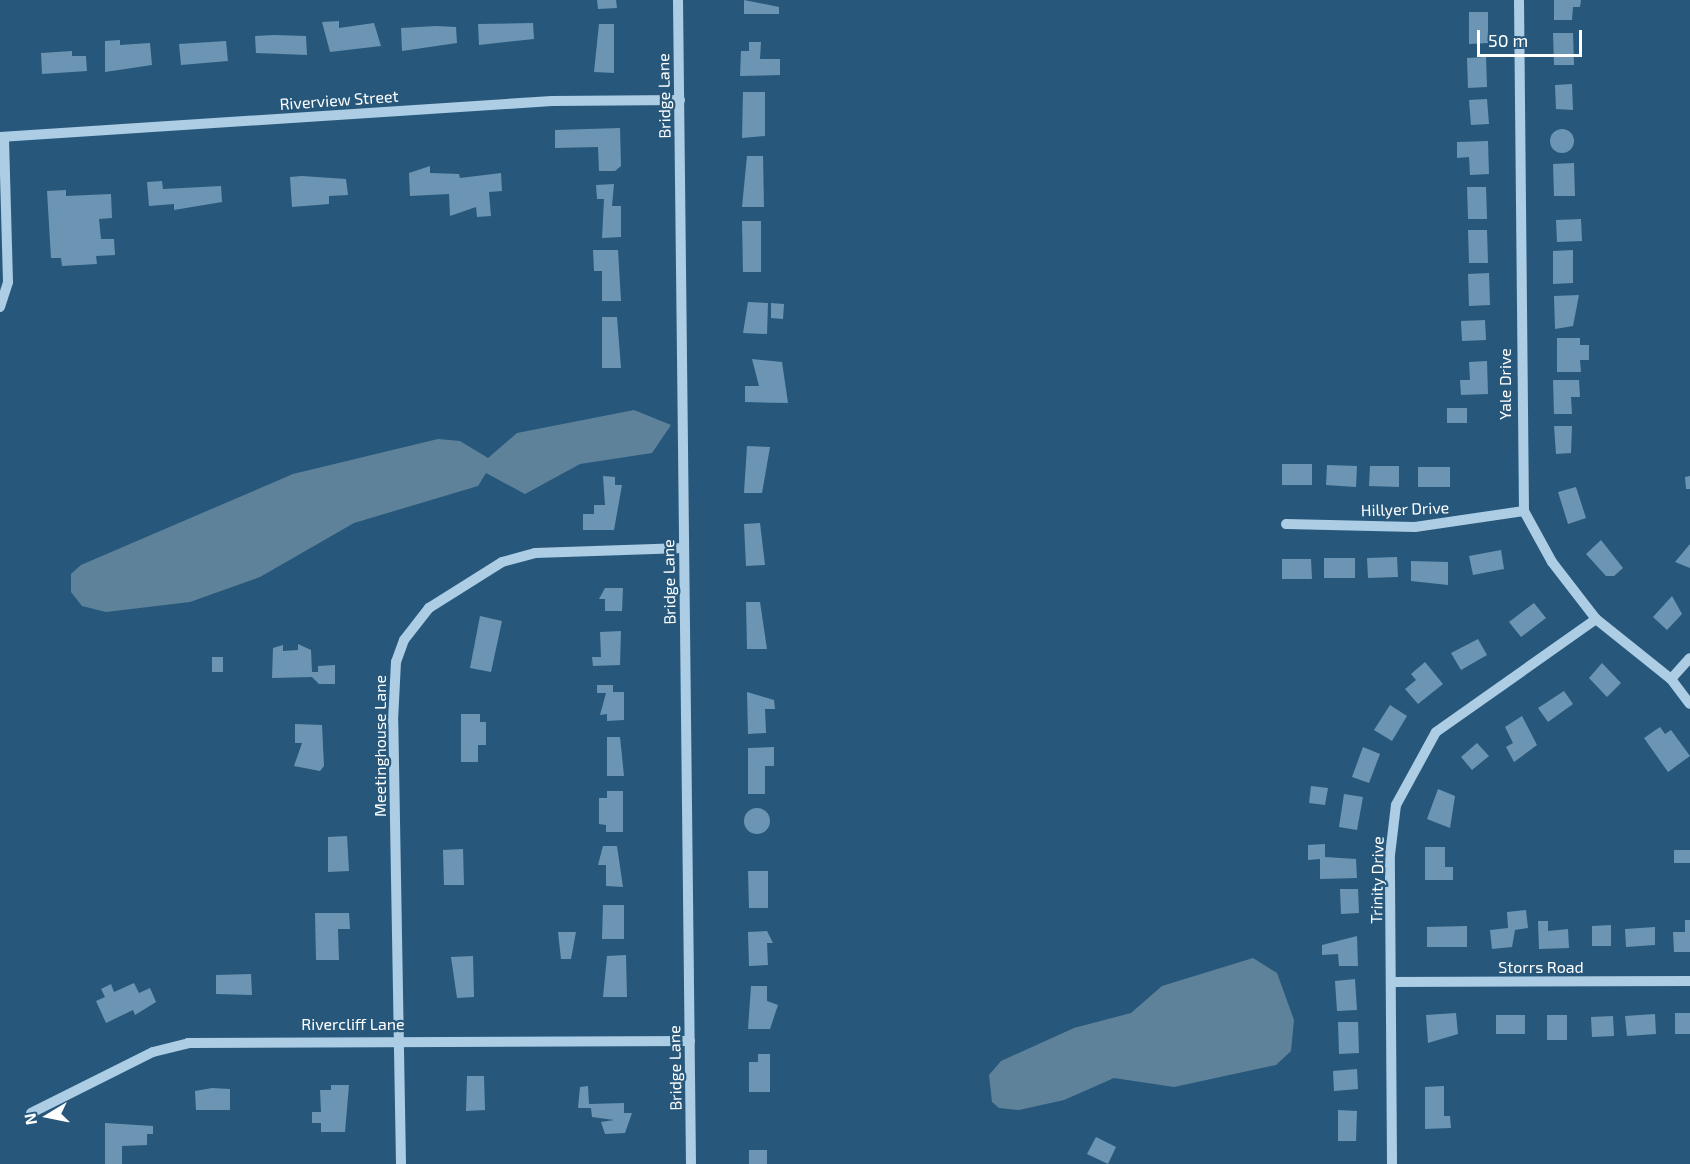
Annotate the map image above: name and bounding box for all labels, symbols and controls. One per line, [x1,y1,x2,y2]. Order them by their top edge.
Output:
scale bar [1480,18,1585,56]
text: 50 m [1488,29,1528,51]
street label: Bridge Lane [654,53,674,139]
street label: Riverview Street [279,86,399,114]
street label: Yale Drive [1495,348,1515,420]
street label: Hillyer Drive [1360,498,1450,520]
street label: Bridge Lane [659,539,679,625]
street label: Meetinghouse Lane [370,675,390,817]
street label: Trinity Drive [1367,836,1387,924]
street label: Storrs Road [1498,957,1584,977]
street label: Rivercliff Lane [301,1014,405,1034]
street label: Bridge Lane [665,1025,685,1111]
north arrow [18,1086,78,1146]
text: N [19,1112,40,1127]

